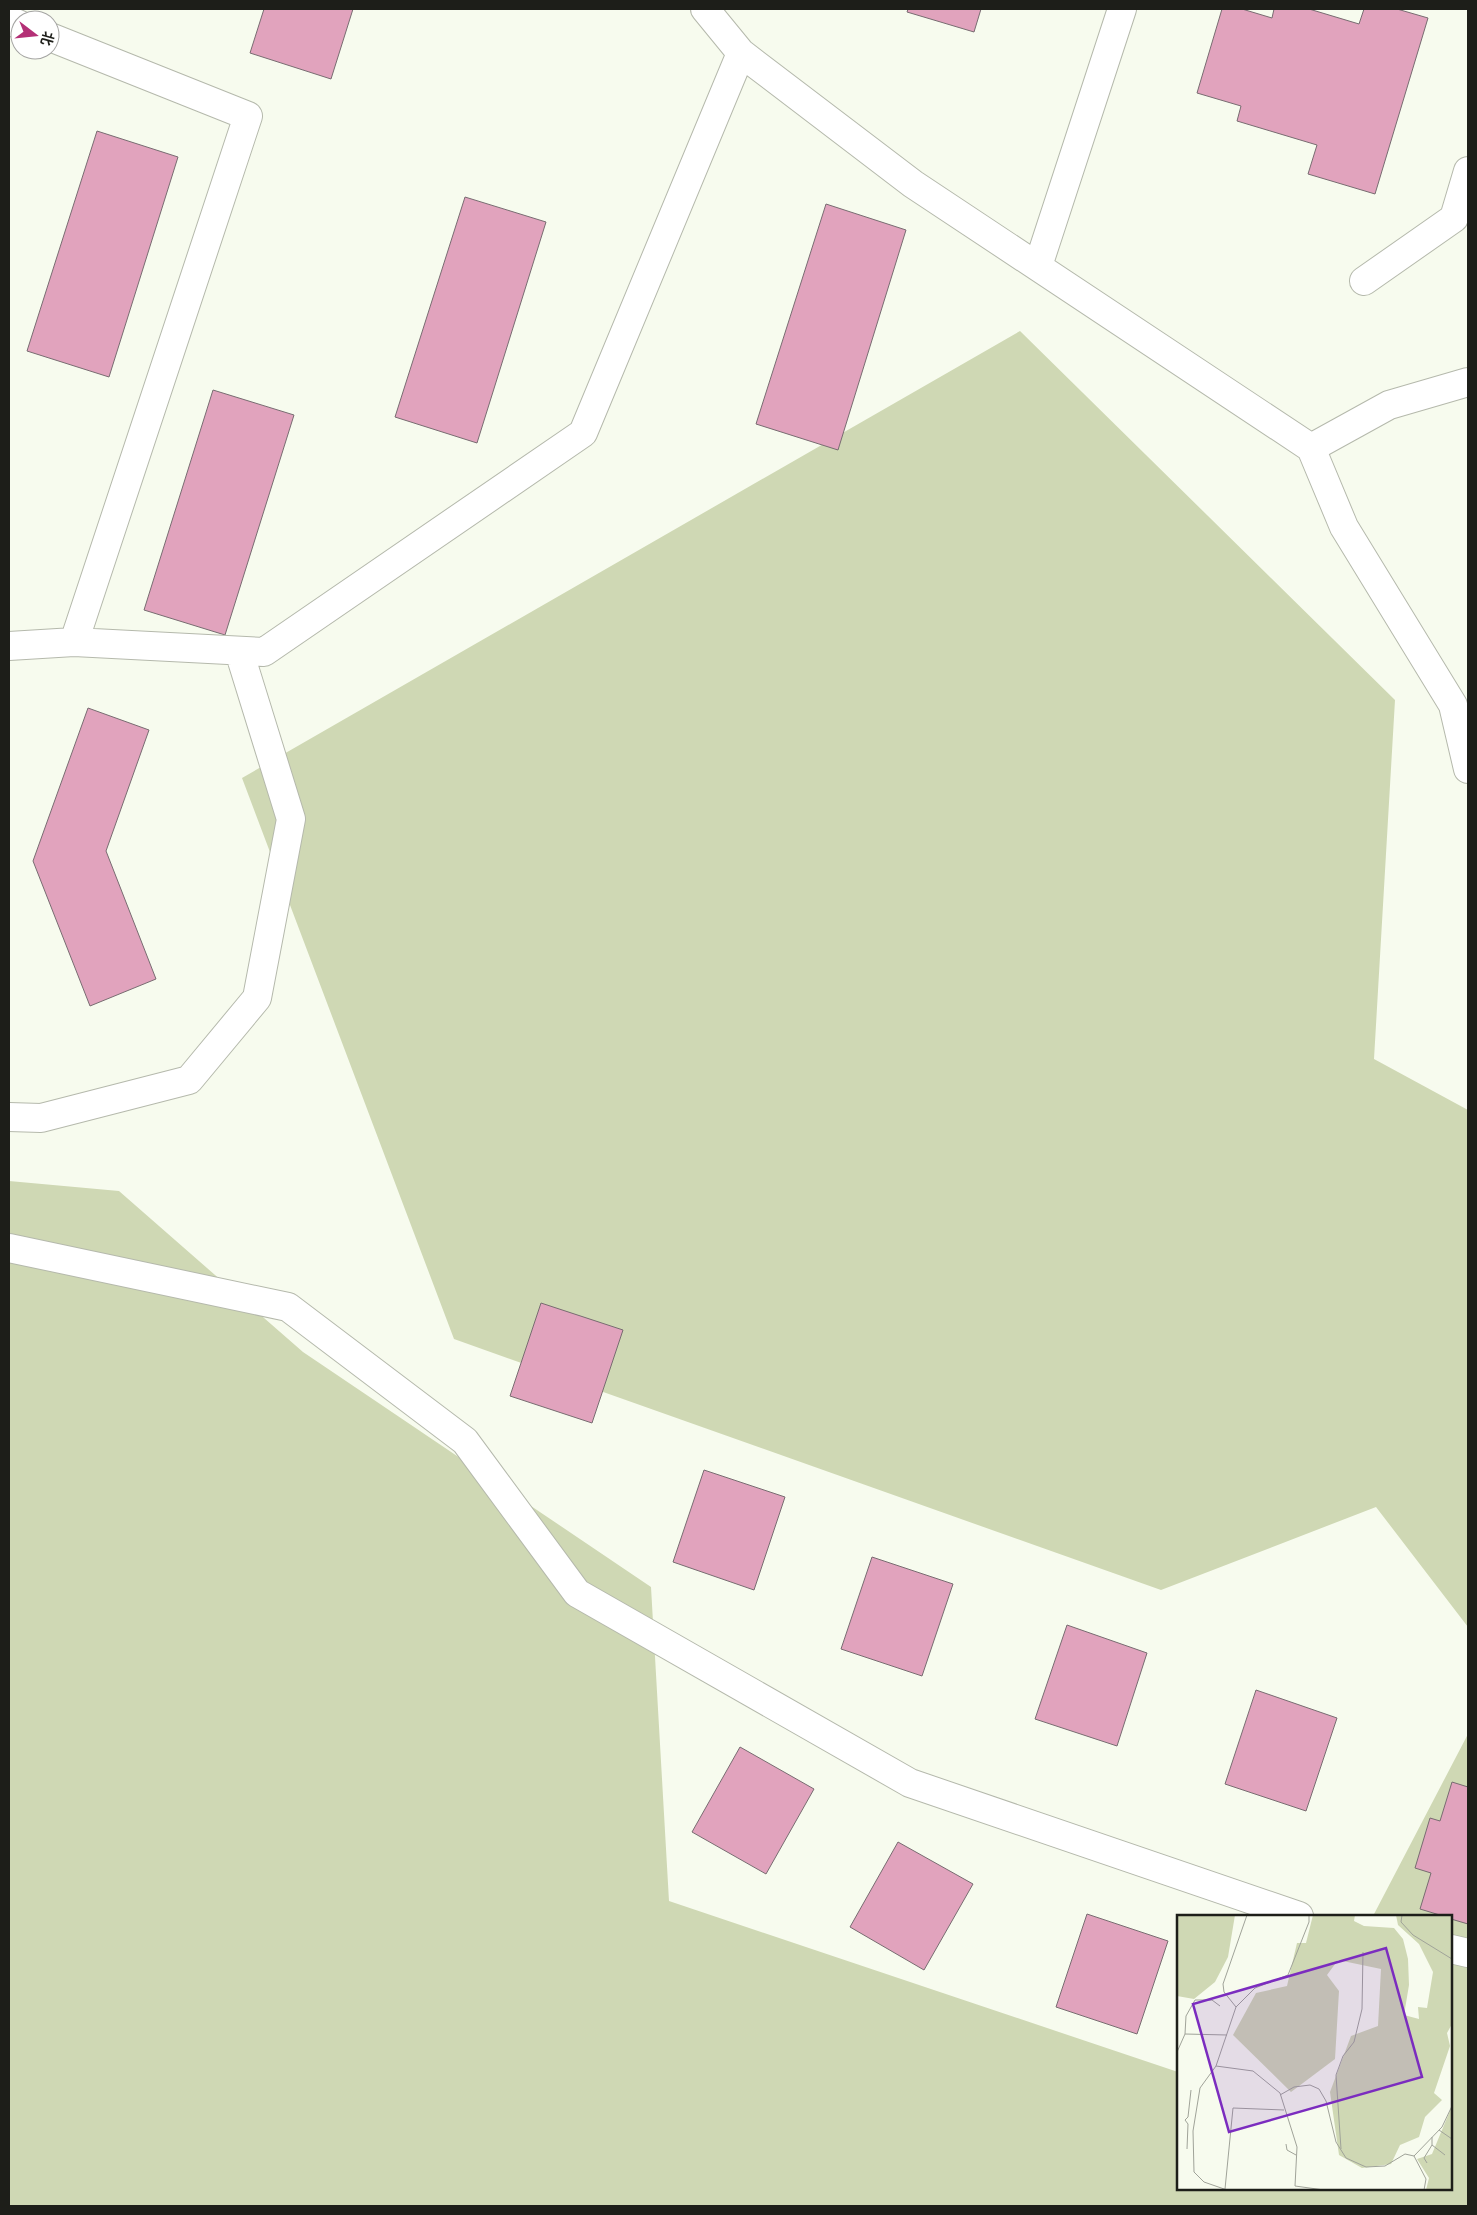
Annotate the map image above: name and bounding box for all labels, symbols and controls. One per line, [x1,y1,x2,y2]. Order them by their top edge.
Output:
north arrow [10,10,60,60]
text: 北 [37,29,58,48]
inset map [1177,1915,1452,2190]

